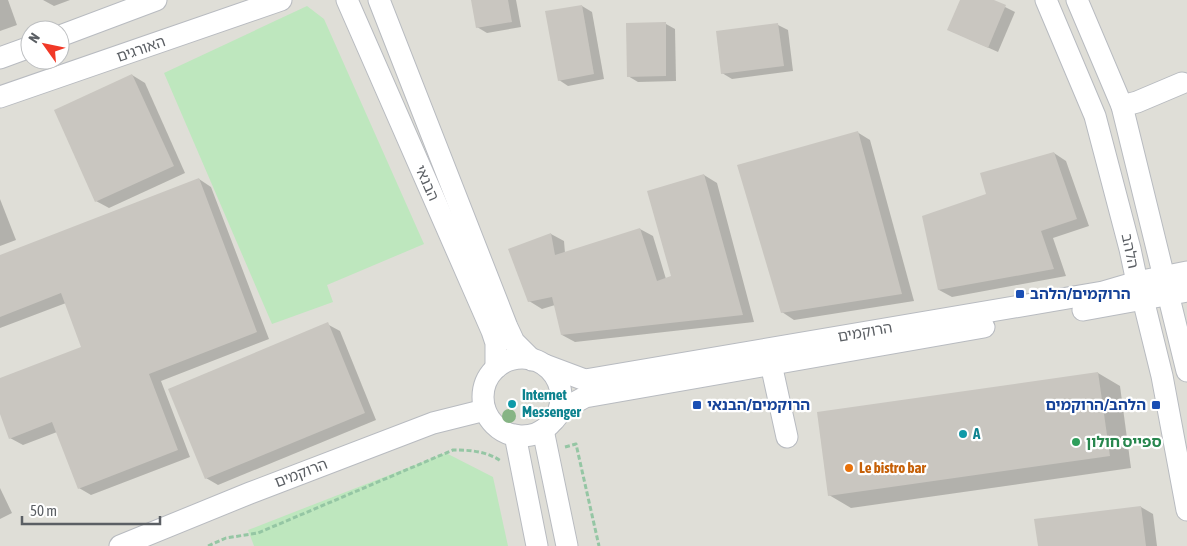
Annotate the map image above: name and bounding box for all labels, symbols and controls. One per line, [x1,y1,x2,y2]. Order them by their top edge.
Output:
north arrow [20,20,70,70]
text: N [25,30,43,46]
street label: האורגים [114,32,167,65]
street label: הבנאי [412,162,443,203]
street label: הלהב [1119,232,1142,270]
place label: הרוקמים/הלהב [1030,285,1131,302]
marker: הרוקמים/הלהב [1014,288,1026,300]
street label: הרוקמים [836,318,894,345]
place label: Internet Messenger [522,386,581,420]
place label: הרוקמים/הבנאי [707,396,810,413]
place label: הלהב/הרוקמים [1045,396,1146,413]
marker: Internet Messenger [506,398,518,410]
marker: הרוקמים/הבנאי [691,399,703,411]
marker: הלהב/הרוקמים [1150,399,1162,411]
place label: A [972,425,981,442]
marker: A [957,428,969,440]
place label: ספייס חולון [1086,433,1162,450]
marker: ספייס חולון [1070,436,1082,448]
street label: הרוקמים [272,455,330,490]
place label: Le bistro bar [859,459,926,476]
marker: Le bistro bar [843,462,855,474]
scale bar [22,494,160,526]
text: 50 m [30,502,57,519]

